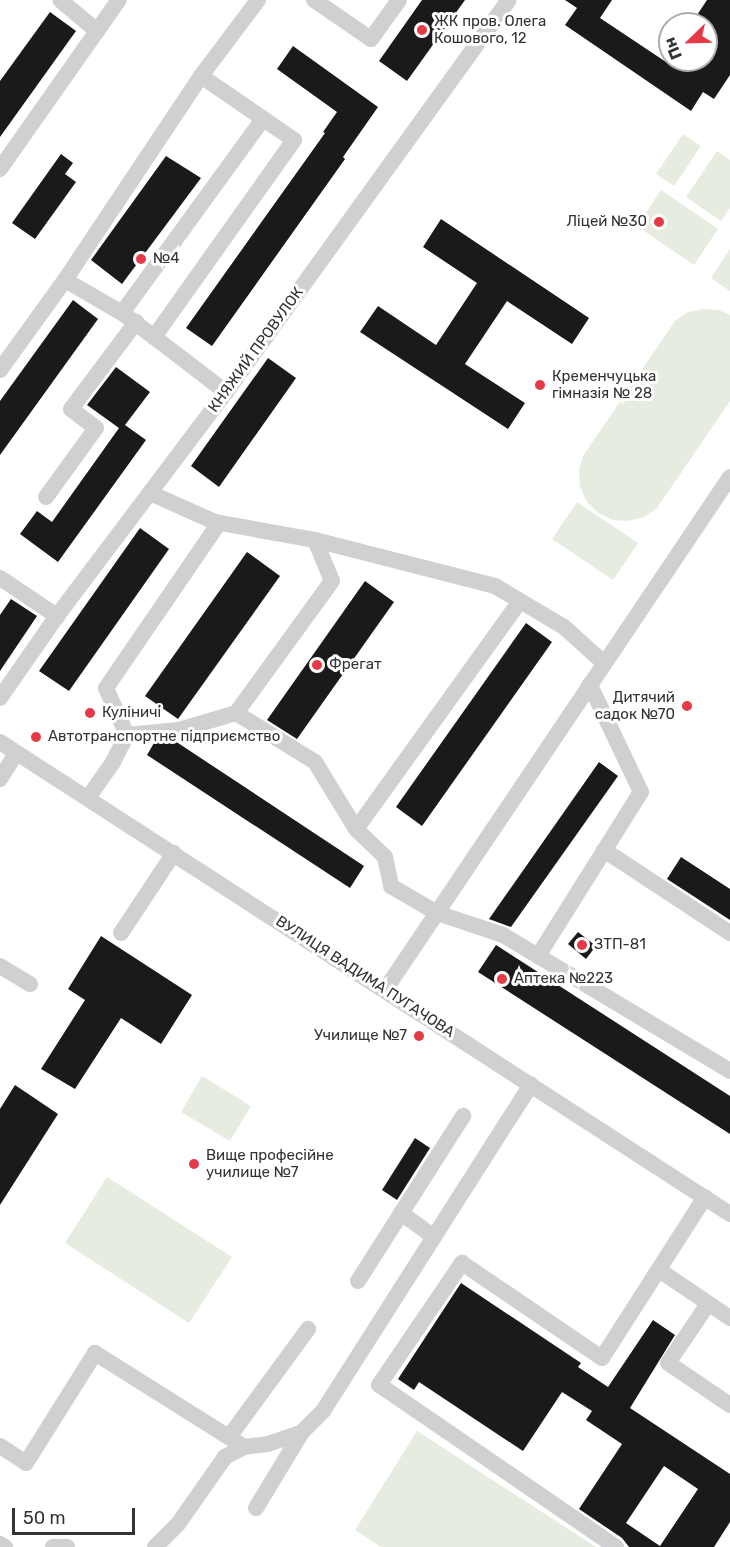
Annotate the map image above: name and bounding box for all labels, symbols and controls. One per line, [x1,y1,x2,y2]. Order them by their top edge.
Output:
place label: ЖК пров. Олега Кошового, 12 [434,12,546,47]
north arrow [658,12,718,72]
marker: ЖК пров. Олега Кошового, 12 [415,23,429,37]
text: Пн [660,35,686,62]
place label: Ліцей №30 [566,213,647,231]
marker: Ліцей №30 [652,215,666,229]
place label: №4 [153,250,180,268]
marker: №4 [134,252,148,266]
street label: КНЯЖИЙ ПРОВУЛОК [205,284,307,416]
place label: Кременчуцька гімназія № 28 [552,367,656,402]
marker: Кременчуцька гімназія № 28 [533,378,547,392]
place label: Фрегат [329,656,382,674]
marker: Фрегат [310,658,324,672]
place label: Дитячий садок №70 [595,688,675,723]
marker: Дитячий садок №70 [680,699,694,713]
place label: Куліничі [102,704,161,722]
marker: Куліничі [83,706,97,720]
place label: Автотранспортне підприємство [48,728,280,746]
marker: Автотранспортне підприємство [29,730,43,744]
street label: ВУЛИЦЯ ВАДИМА ПУГАЧОВА [272,912,458,1042]
place label: ЗТП-81 [594,936,646,954]
marker: ЗТП-81 [575,938,589,952]
place label: Аптека №223 [514,970,613,988]
marker: Аптека №223 [495,972,509,986]
place label: Училище №7 [314,1027,407,1045]
marker: Училище №7 [412,1029,426,1043]
place label: Вище професійне училище №7 [206,1146,334,1181]
marker: Вище професійне училище №7 [187,1157,201,1171]
scale bar [15,1496,138,1534]
text: 50 m [23,1507,66,1529]

